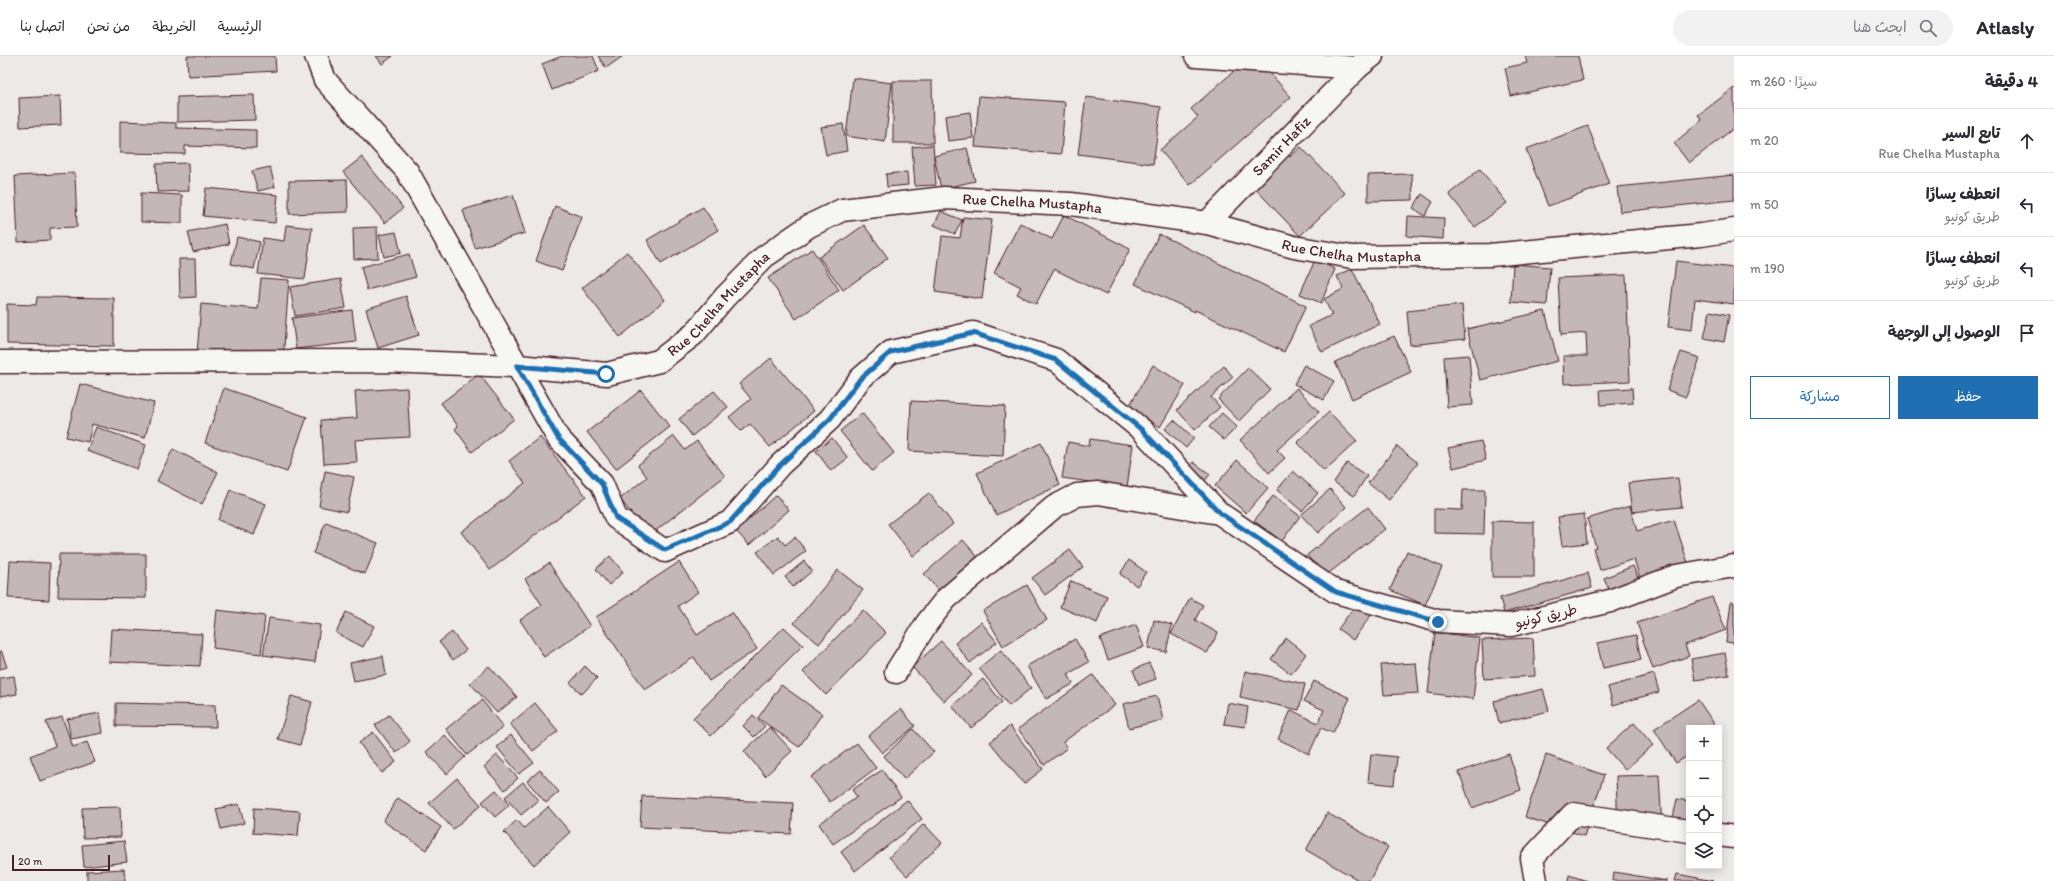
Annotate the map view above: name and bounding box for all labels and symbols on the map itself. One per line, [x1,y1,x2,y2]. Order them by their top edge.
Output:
street label: Samir Hafiz [1248,112,1314,180]
street label: Rue Chelha Mustapha [962,190,1104,217]
street label: Rue Chelha Mustapha [1280,235,1421,266]
street label: Rue Chelha Mustapha [664,247,773,360]
route start [597,365,615,383]
street label: طريق كونيو [1512,600,1579,633]
route end [1429,613,1447,631]
scale bar [12,853,110,872]

